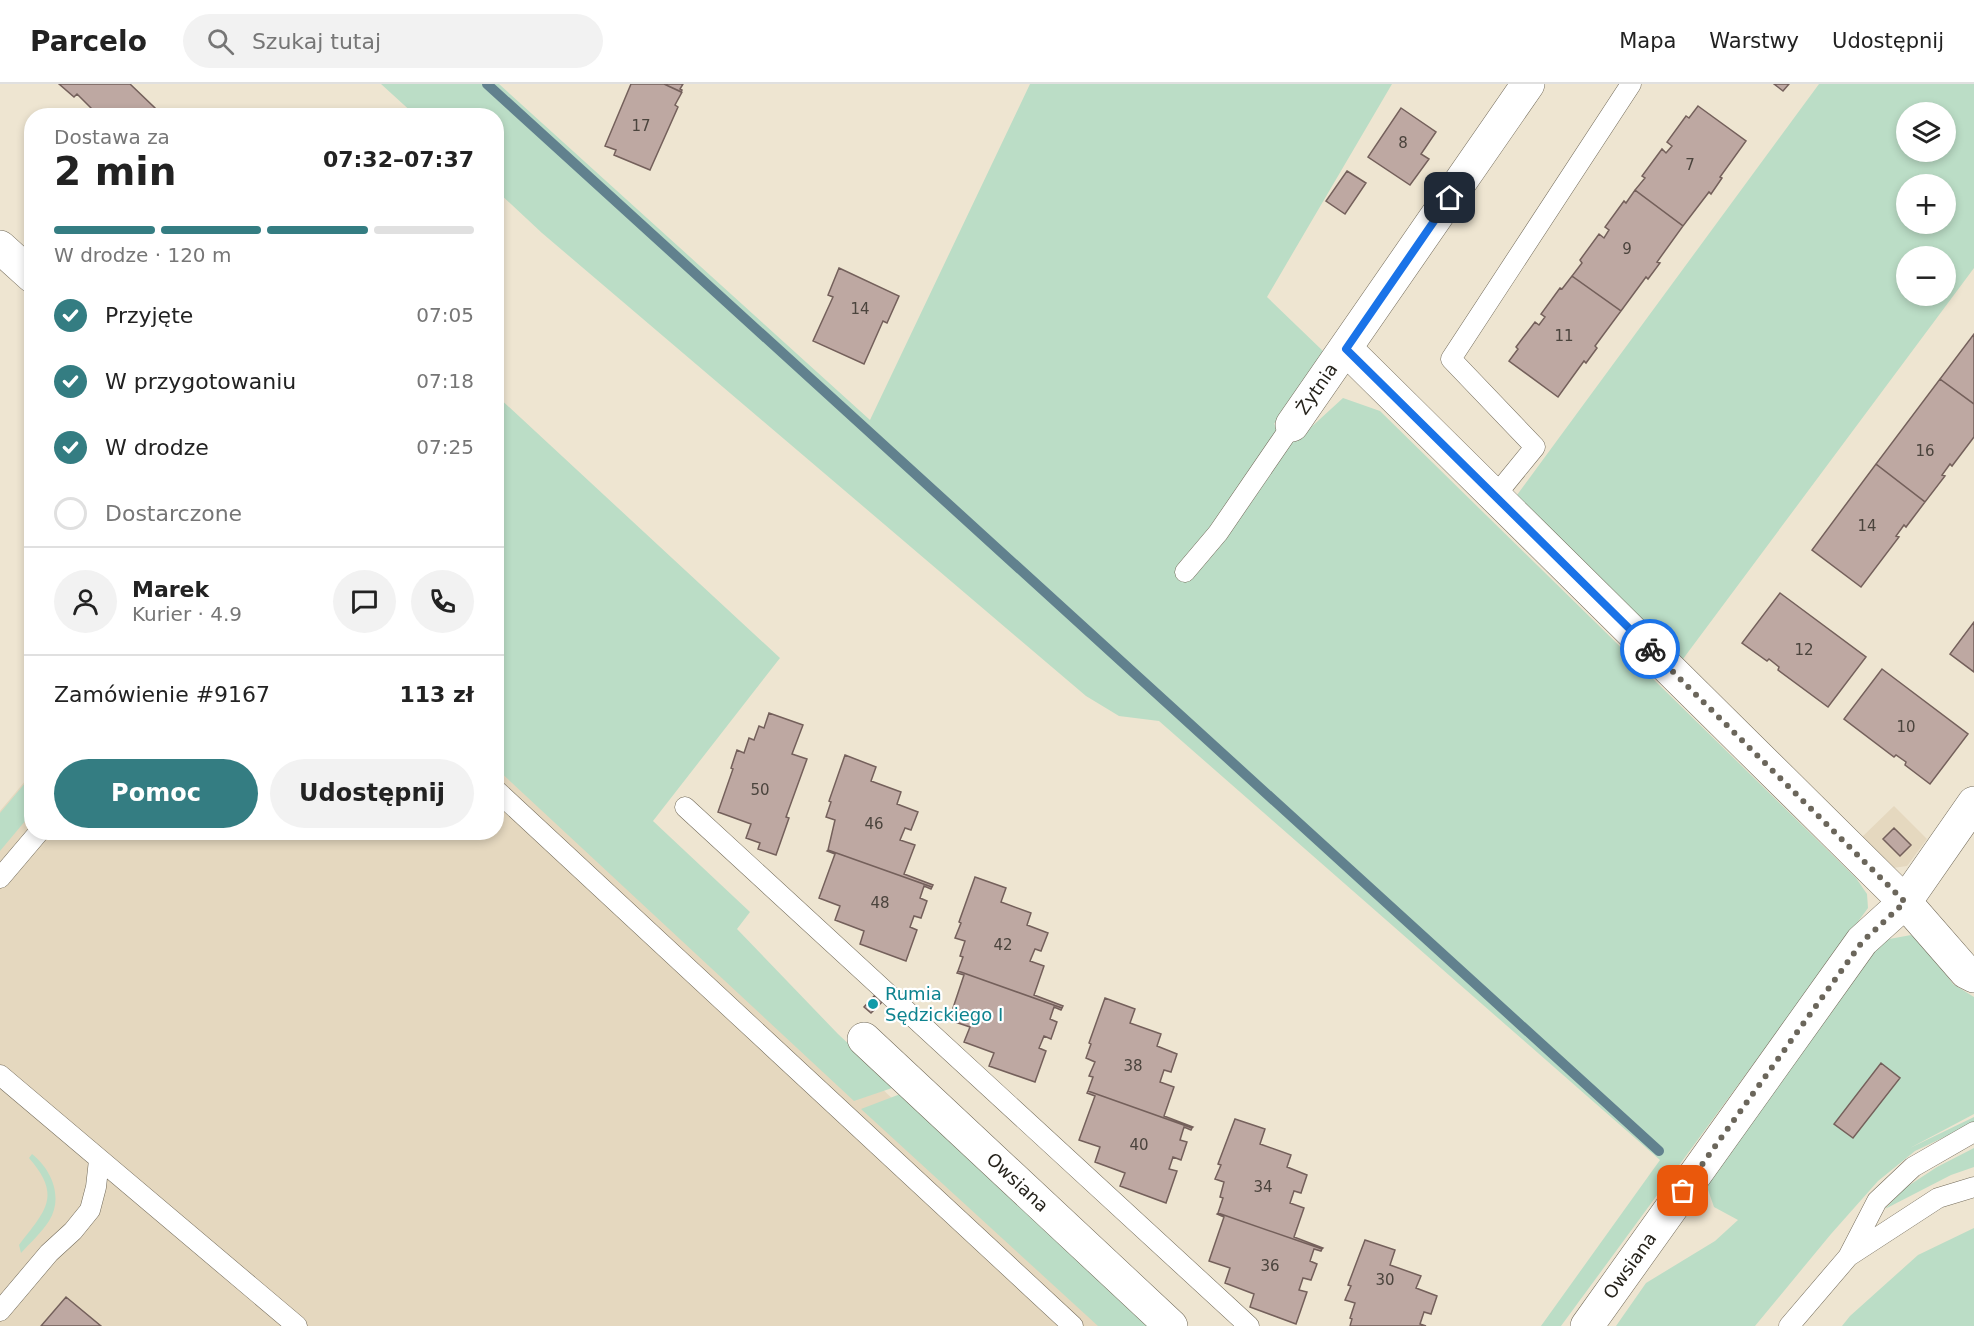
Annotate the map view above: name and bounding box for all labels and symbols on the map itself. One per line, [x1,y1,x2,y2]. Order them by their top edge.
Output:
house number: 17 [631,117,651,135]
house number: 8 [1398,134,1408,152]
house number: 7 [1685,156,1695,174]
pin [1424,172,1475,223]
house number: 9 [1622,240,1632,258]
house number: 14 [850,300,870,318]
house number: 11 [1554,327,1574,345]
street label: Żytnia [1292,359,1342,418]
house number: 16 [1915,442,1935,460]
house number: 14 [1857,517,1877,535]
courier [1620,619,1680,679]
house number: 12 [1794,641,1814,659]
house number: 10 [1896,718,1916,736]
house number: 50 [750,781,770,799]
house number: 46 [864,815,884,833]
house number: 48 [870,894,890,912]
house number: 42 [993,936,1013,954]
place label: Rumia Sędzickiego I [885,983,1003,1025]
marker: Rumia Sędzickiego I [866,997,880,1011]
house number: 38 [1123,1057,1143,1075]
house number: 40 [1129,1136,1149,1154]
street label: Owsiana [983,1148,1053,1216]
pin [1657,1165,1708,1216]
house number: 34 [1253,1178,1273,1196]
street label: Owsiana [1599,1228,1660,1303]
house number: 36 [1260,1257,1280,1275]
house number: 30 [1375,1271,1395,1289]

